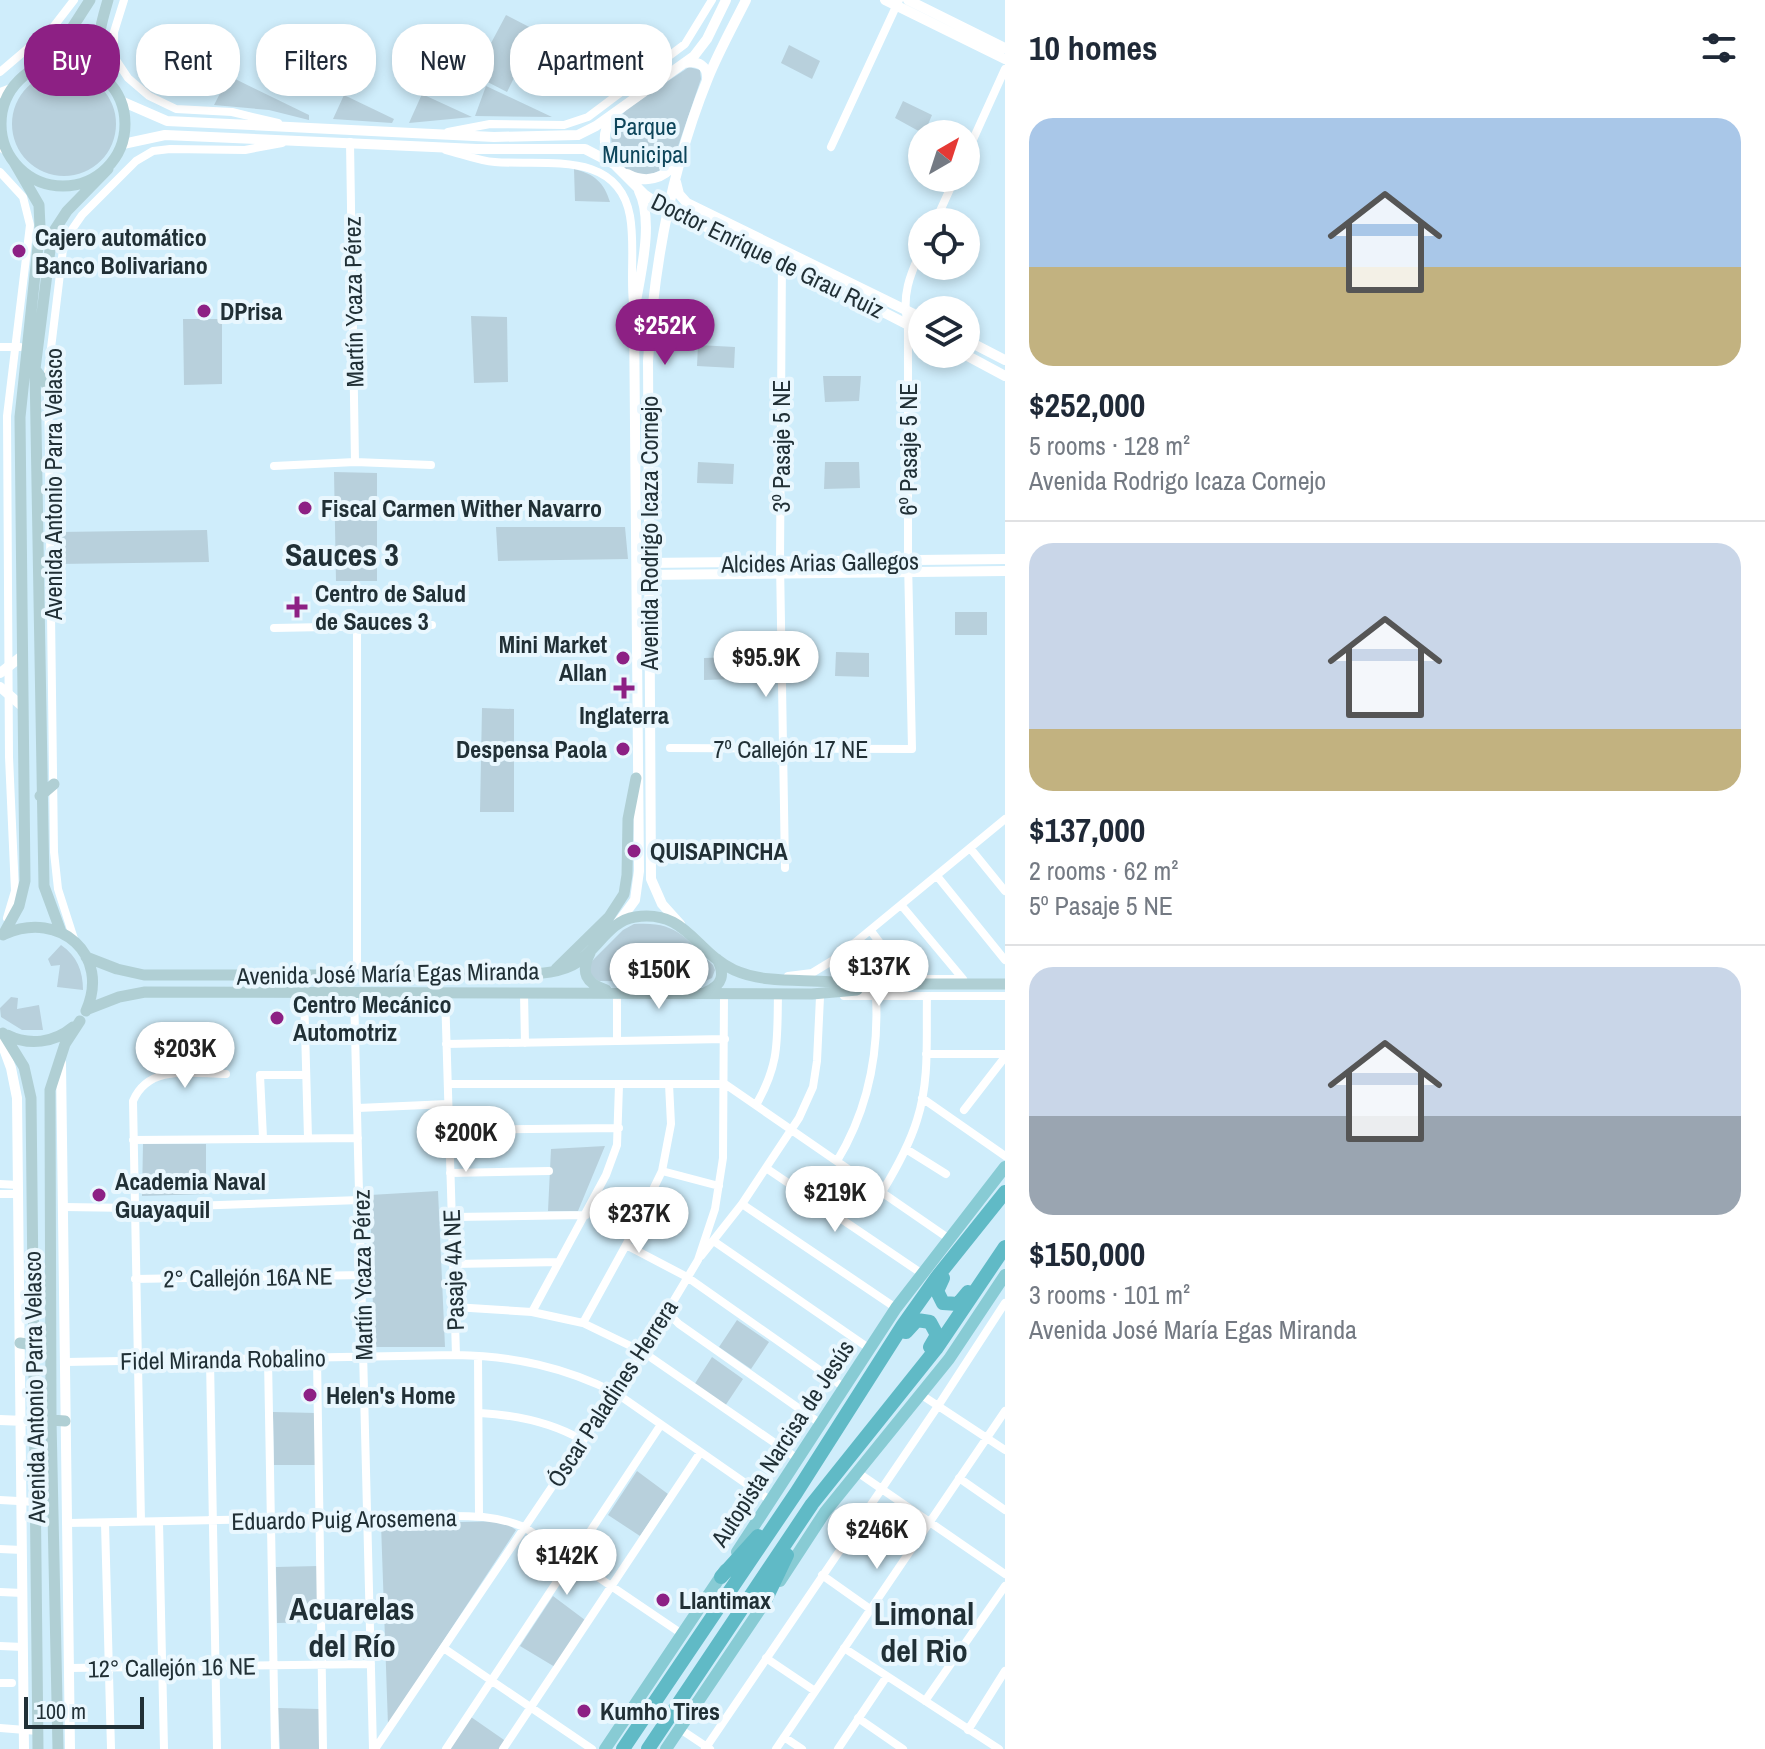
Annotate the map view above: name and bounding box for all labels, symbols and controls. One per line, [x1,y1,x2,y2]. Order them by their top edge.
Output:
chip: Buy [24,24,120,96]
chip: Rent [136,24,240,96]
chip: Filters [256,24,376,96]
chip: New [392,24,494,96]
chip: Apartment [510,24,672,96]
text: 10 homes [1029,25,1158,71]
icon: filters [1697,26,1741,70]
park label: Parque Municipal [602,110,688,170]
north arrow [908,120,980,192]
map controls [908,120,980,368]
icon: home [1313,170,1457,314]
street label: Doctor Enrique de Grau Ruiz [646,185,890,325]
button: locate [908,208,980,280]
street label: Martín Ycaza Pérez [336,216,370,388]
place label: Cajero automático Banco Bolivariano [35,221,208,281]
marker: Cajero automático Banco Bolivariano [10,242,28,260]
place label: DPrisa [220,295,282,327]
button: layers [908,296,980,368]
pin: $252K [609,299,721,367]
marker: DPrisa [195,302,213,320]
text: $252K [634,307,696,342]
street label: Avenida Antonio Parra Velasco [37,348,69,621]
street label: 3º Pasaje 5 NE [765,380,797,512]
text: $252,000 [1029,382,1145,428]
street label: 6º Pasaje 5 NE [892,383,924,515]
street label: Avenida Rodrigo Icaza Cornejo [633,396,665,671]
text: 5 rooms · 128 m² [1029,428,1190,463]
text: Avenida Rodrigo Icaza Cornejo [1029,463,1326,498]
place label: Fiscal Carmen Wither Navarro [321,492,602,524]
marker: Fiscal Carmen Wither Navarro [296,499,314,517]
district label: Sauces 3 [285,533,399,576]
street label: Alcides Arias Gallegos [720,544,919,580]
place label: Centro de Salud de Sauces 3 [315,577,466,637]
icon: home [1313,595,1457,739]
marker: Centro de Salud de Sauces 3 [286,596,308,618]
place label: Mini Market Allan [499,628,607,688]
pin: $95.9K [701,631,831,699]
text: $95.9K [732,639,800,674]
marker: Mini Market Allan [614,649,632,667]
marker: Inglaterra [615,679,633,697]
place label: Inglaterra [579,699,669,731]
place label: Despensa Paola [456,733,607,765]
street label: 7º Callejón 17 NE [714,733,868,765]
marker: Despensa Paola [614,740,632,758]
text: $137,000 [1029,807,1145,853]
place label: QUISAPINCHA [650,835,789,867]
marker: QUISAPINCHA [625,842,643,860]
text: 2 rooms · 62 m² [1029,853,1178,888]
text: 5º Pasaje 5 NE [1029,888,1173,923]
pin: $137K [823,940,935,1008]
pin: $150K [603,943,715,1011]
text: $137K [848,948,910,983]
text: $150K [628,951,690,986]
street label: Avenida José María Egas Miranda [235,954,540,992]
place label: Centro Mecánico Automotriz [293,988,452,1048]
marker: Centro Mecánico Automotriz [268,1009,286,1027]
icon: home [1313,1019,1457,1163]
pin: $203K [129,1022,241,1090]
text: $203K [154,1030,216,1065]
pin: $200K [410,1106,522,1174]
text: $200K [435,1114,497,1149]
place label: Academia Naval Guayaquil [115,1165,266,1225]
pin: $219K [779,1166,891,1234]
text: $219K [804,1174,866,1209]
marker: Academia Naval Guayaquil [90,1186,108,1204]
pin: $237K [583,1187,695,1255]
street label: Martín Ycaza Pérez [345,1189,379,1361]
text: $237K [608,1195,670,1230]
street label: Pasaje 4A NE [435,1209,471,1331]
text: $150,000 [1029,1231,1145,1277]
street label: Avenida Antonio Parra Velasco [16,1251,52,1524]
street label: 2° Callejón 16A NE [163,1260,333,1294]
text: 3 rooms · 101 m² [1029,1277,1190,1312]
street label: Óscar Paladines Herrera [539,1293,685,1493]
text: Avenida José María Egas Miranda [1029,1312,1357,1347]
street label: Autopista Narcisa de Jesús [702,1333,861,1553]
street label: Fidel Miranda Robalino [120,1341,326,1377]
place label: Helen's Home [326,1379,455,1411]
marker: Helen's Home [301,1386,319,1404]
street label: Eduardo Puig Arosemena [231,1501,457,1537]
pin: $246K [821,1503,933,1571]
text: $246K [846,1511,908,1546]
pin: $142K [511,1529,623,1597]
text: $142K [536,1537,598,1572]
place label: Llantimax [679,1584,771,1616]
district label: Acuarelas del Río [289,1587,415,1667]
marker: Llantimax [654,1591,672,1609]
district label: Limonal del Rio [874,1592,974,1672]
street label: 12° Callejón 16 NE [88,1650,256,1684]
scale bar [24,1693,144,1729]
place label: Kumho Tires [600,1695,720,1727]
text: 100 m [36,1696,86,1726]
marker: Kumho Tires [575,1702,593,1720]

